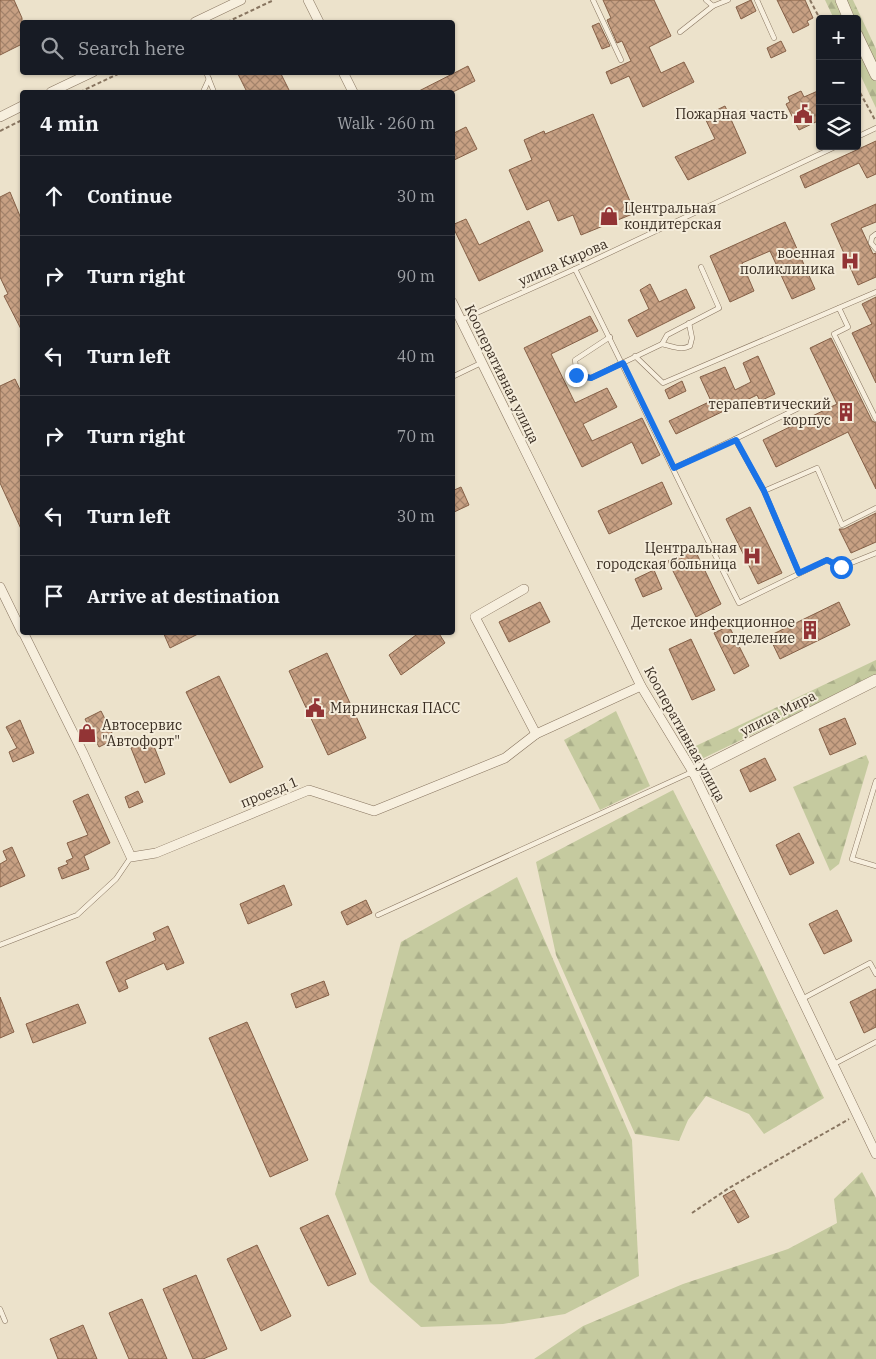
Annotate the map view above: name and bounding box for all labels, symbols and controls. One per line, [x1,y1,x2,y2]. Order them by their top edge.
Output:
map controls [816,15,861,150]
button: + [816,15,861,60]
search box [20,20,455,75]
icon: search [38,34,66,62]
text: Search here [78,36,185,60]
button: − [816,60,861,105]
public building icon: Пожарная часть [792,103,814,125]
place label: Пожарная часть [675,105,788,123]
button: layers [816,105,861,150]
text: 4 min [40,109,99,137]
text: Walk · 260 m [337,113,435,133]
icon: ahead [40,182,68,210]
text: Continue [87,184,172,208]
text: 30 m [397,186,435,206]
place label: Центральная кондитерская [624,199,722,233]
shop icon: Центральная кондитерская [598,205,620,227]
street label: улица Кирова [516,234,611,290]
place label: военная поликлиника [740,244,835,278]
hospital icon: военная поликлиника [839,250,861,272]
icon: right [40,262,68,290]
text: Turn right [87,264,185,288]
text: 90 m [397,266,435,286]
street label: Кооперативная улица [461,302,544,447]
icon: left [40,342,68,370]
text: Turn left [87,344,170,368]
text: 40 m [397,346,435,366]
route end [565,364,588,387]
place label: терапевтический корпус [709,395,831,429]
building icon: терапевтический корпус [835,401,857,423]
icon: right [40,422,68,450]
text: Turn right [87,424,185,448]
text: 70 m [397,426,435,446]
icon: left [40,502,68,530]
text: Turn left [87,504,170,528]
text: 30 m [397,506,435,526]
place label: Центральная городская больница [596,539,737,573]
hospital icon: Центральная городская больница [741,545,763,567]
route start [830,556,853,579]
icon: arrive [40,582,68,610]
text: Arrive at destination [87,584,280,608]
place label: Детское инфекционное отделение [631,613,795,647]
building icon: Детское инфекционное отделение [799,619,821,641]
street label: Кооперативная улица [640,663,730,805]
street label: улица Мира [737,686,819,740]
public building icon: Мирнинская ПАСС [304,697,326,719]
place label: Мирнинская ПАСС [330,699,460,717]
place label: Автосервис "Автофорт" [102,716,182,750]
shop icon: Автосервис "Автофорт" [76,722,98,744]
street label: проезд 1 [238,772,300,812]

